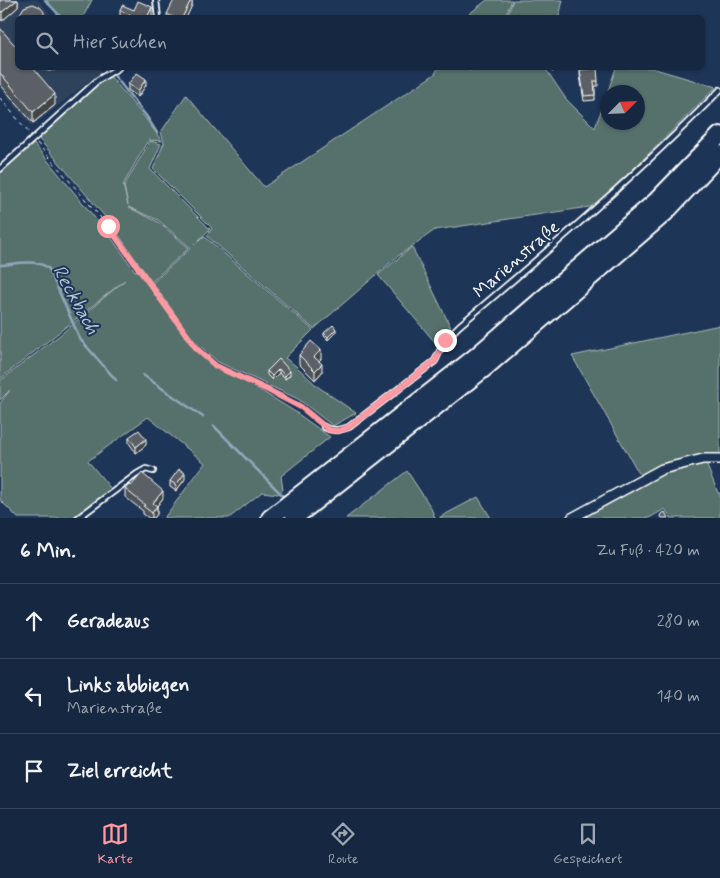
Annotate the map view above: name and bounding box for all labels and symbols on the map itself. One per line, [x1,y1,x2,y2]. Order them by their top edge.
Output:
north arrow [600,85,645,130]
route start [97,215,120,238]
street label: Marienstraße [468,215,565,304]
water label: Reckbach [46,260,105,339]
route end [434,329,457,352]

